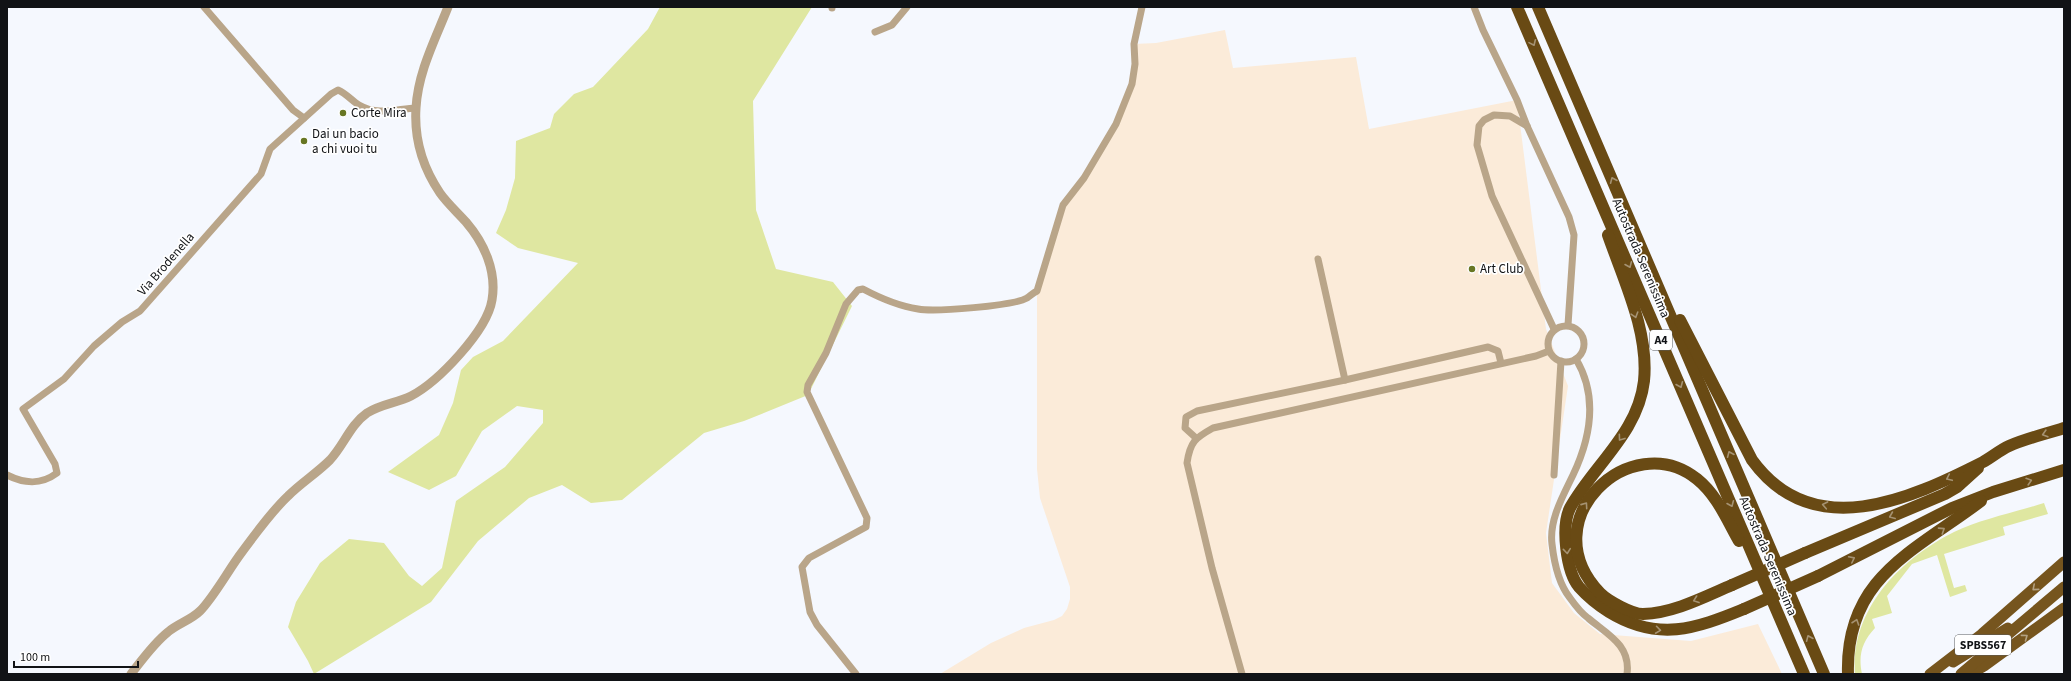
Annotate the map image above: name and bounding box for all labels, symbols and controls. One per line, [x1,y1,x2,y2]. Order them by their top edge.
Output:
one-way arrow [1528,38,1536,46]
place label: Corte Mira [351,104,407,122]
marker: Corte Mira [338,108,348,118]
place label: Dai un bacio a chi vuoi tu [312,125,379,158]
marker: Dai un bacio a chi vuoi tu [299,136,309,146]
one-way arrow [1609,177,1617,184]
street label: Autostrada Serenissima [1608,196,1674,320]
street label: Via Brodenella [133,228,199,300]
place label: Art Club [1480,260,1524,278]
one-way arrow [1624,261,1632,268]
marker: Art Club [1467,264,1477,274]
one-way arrow [1630,311,1639,318]
road number: A4 [1650,330,1672,350]
one-way arrow [1675,381,1683,388]
one-way arrow [2041,429,2048,438]
one-way arrow [1619,434,1626,441]
one-way arrow [1727,451,1735,459]
one-way arrow [1946,473,1953,481]
one-way arrow [2025,477,2032,486]
street label: Autostrada Serenissima [1735,494,1801,618]
one-way arrow [1726,501,1734,508]
one-way arrow [1822,502,1828,510]
one-way arrow [1580,503,1587,510]
one-way arrow [1889,511,1897,519]
one-way arrow [1938,527,1945,534]
one-way arrow [1562,548,1571,554]
one-way arrow [1848,556,1856,564]
one-way arrow [2032,584,2039,591]
one-way arrow [1692,595,1699,603]
one-way arrow [1851,619,1859,626]
one-way arrow [1655,625,1661,634]
one-way arrow [2020,634,2027,641]
one-way arrow [1806,635,1814,643]
road number: SPBS567 [1955,635,2011,655]
scale bar [14,643,138,669]
text: 100 m [20,649,50,666]

